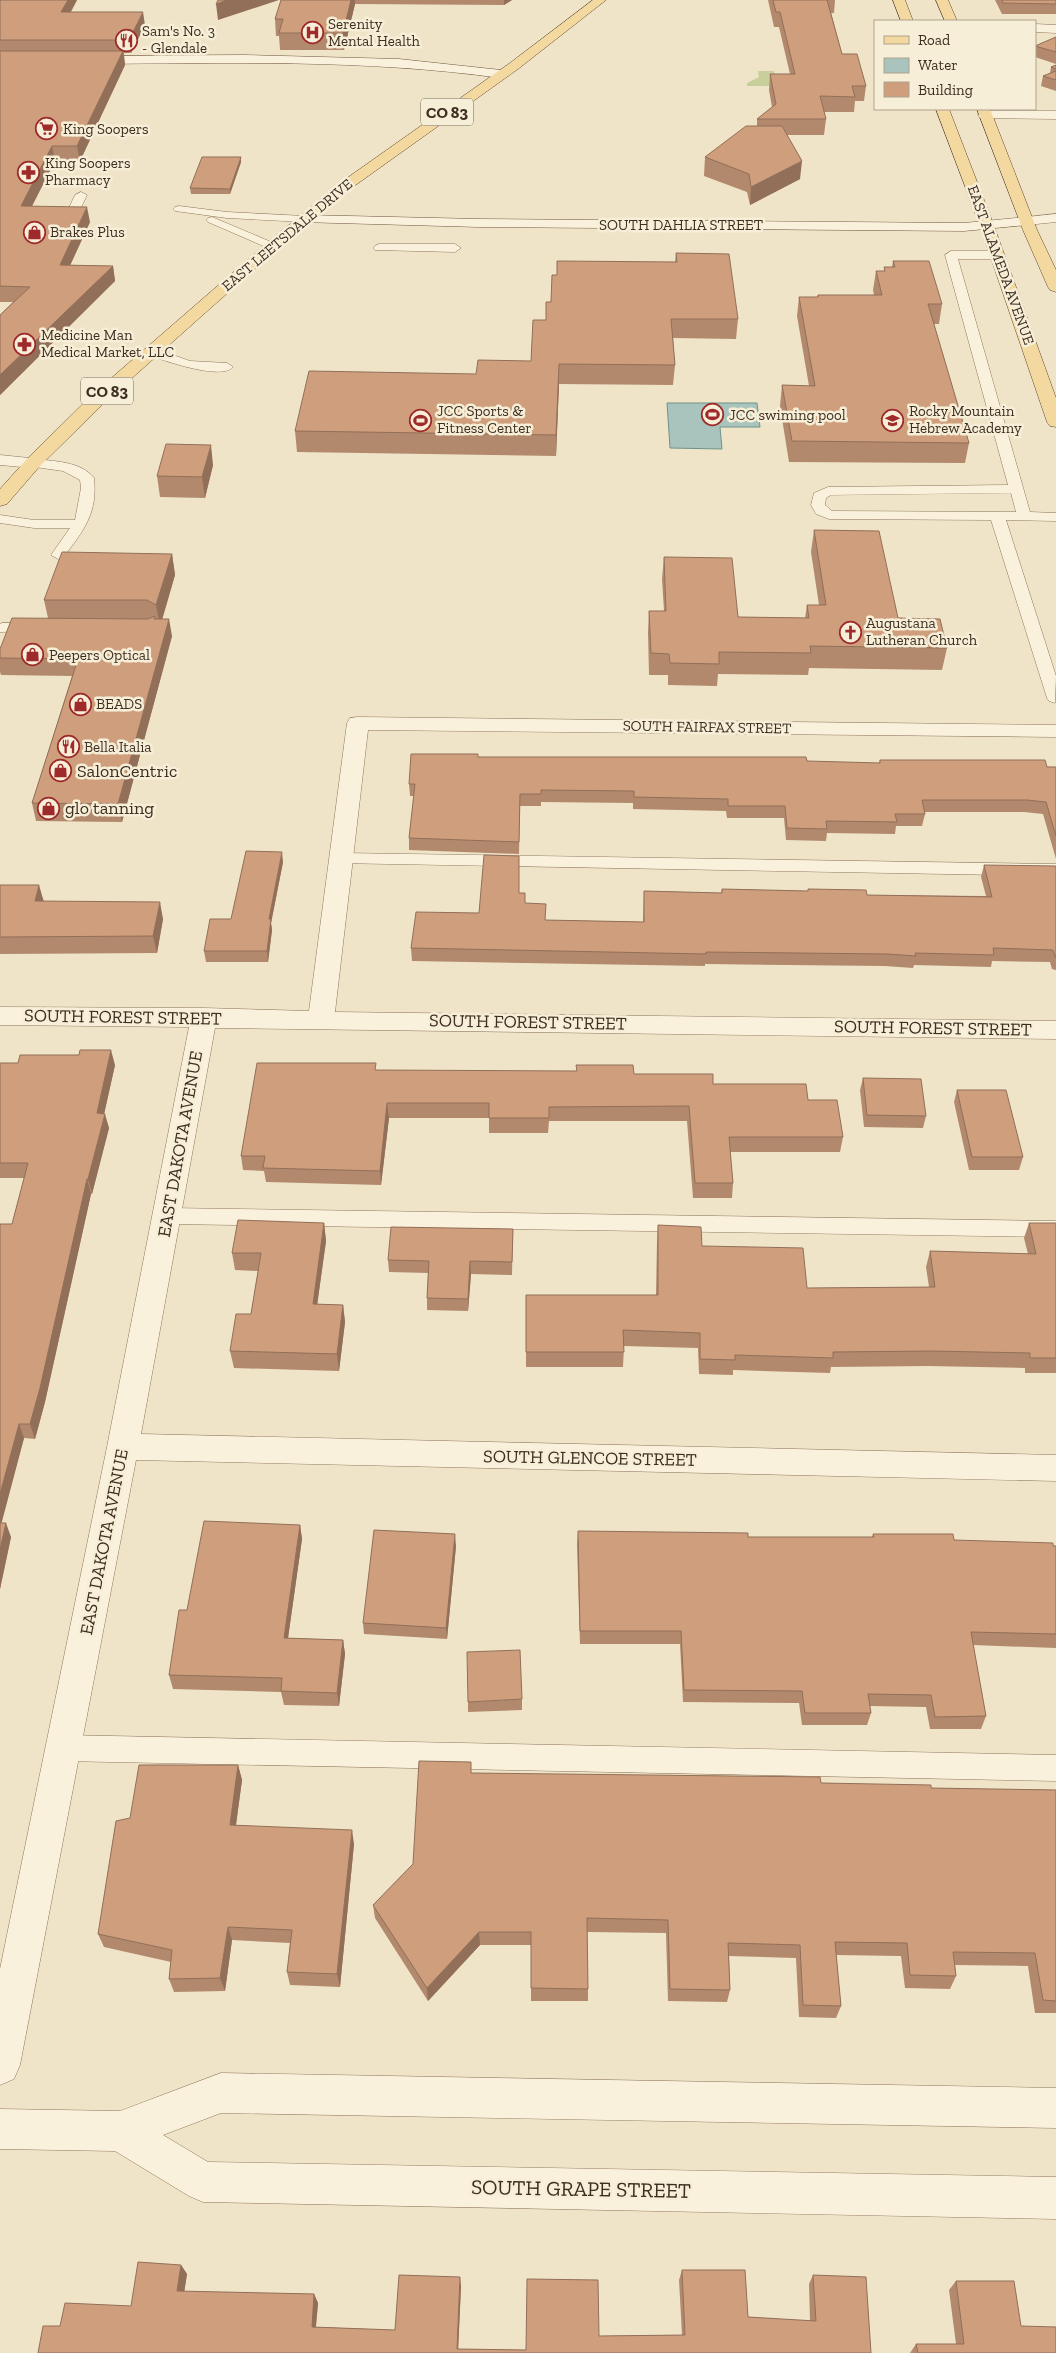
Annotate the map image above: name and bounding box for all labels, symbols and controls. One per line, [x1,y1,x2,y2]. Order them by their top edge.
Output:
place label: Serenity Mental Health [328,15,421,50]
legend [874,20,1036,110]
hospital icon: Serenity Mental Health [300,21,324,45]
place label: Sam's No. 3 - Glendale [142,22,215,57]
restaurant icon: Sam's No. 3 - Glendale [114,28,138,52]
text: Road [918,31,951,49]
text: Water [918,56,958,74]
text: Building [918,81,973,99]
road number: CO 83 [421,98,473,125]
supermarket icon: King Soopers [35,117,59,141]
place label: King Soopers [63,120,149,138]
place label: King Soopers Pharmacy [45,154,131,189]
pharmacy icon: King Soopers Pharmacy [17,160,41,184]
street label: EAST LEETSDALE DRIVE [218,175,356,295]
street label: EAST ALAMEDA AVENUE [964,183,1038,347]
street label: SOUTH DAHLIA STREET [599,216,763,234]
shop icon: Brakes Plus [22,220,46,244]
place label: Brakes Plus [50,223,125,241]
place label: Medicine Man Medical Market, LLC [41,326,174,361]
pharmacy icon: Medicine Man Medical Market, LLC [13,332,37,356]
road number: CO 83 [81,378,133,404]
place label: JCC Sports & Fitness Center [437,402,532,437]
place label: Rocky Mountain Hebrew Academy [909,402,1022,437]
sports icon: JCC swiming pool [701,403,725,427]
place label: JCC swiming pool [729,406,846,424]
sports icon: JCC Sports & Fitness Center [409,408,433,432]
school or university icon: Rocky Mountain Hebrew Academy [881,408,905,432]
place label: Augustana Lutheran Church [866,614,978,649]
church icon: Augustana Lutheran Church [838,620,862,644]
shop icon: Peepers Optical [21,643,45,667]
place label: Peepers Optical [49,646,150,664]
shop icon: BEADS [68,692,92,716]
place label: BEADS [96,695,142,713]
street label: SOUTH FAIRFAX STREET [623,717,791,737]
restaurant icon: Bella Italia [56,735,80,759]
place label: Bella Italia [84,738,152,756]
shop icon: SalonCentric [49,759,73,783]
place label: SalonCentric [77,760,177,782]
shop icon: glo tanning [37,796,61,820]
place label: glo tanning [65,797,154,819]
street label: SOUTH FOREST STREET [24,1004,222,1030]
street label: SOUTH FOREST STREET [429,1009,627,1035]
street label: SOUTH FOREST STREET [834,1015,1032,1041]
street label: EAST DAKOTA AVENUE [153,1049,207,1239]
street label: SOUTH GLENCOE STREET [483,1445,697,1471]
street label: EAST DAKOTA AVENUE [75,1447,133,1637]
street label: SOUTH GRAPE STREET [471,2174,691,2203]

